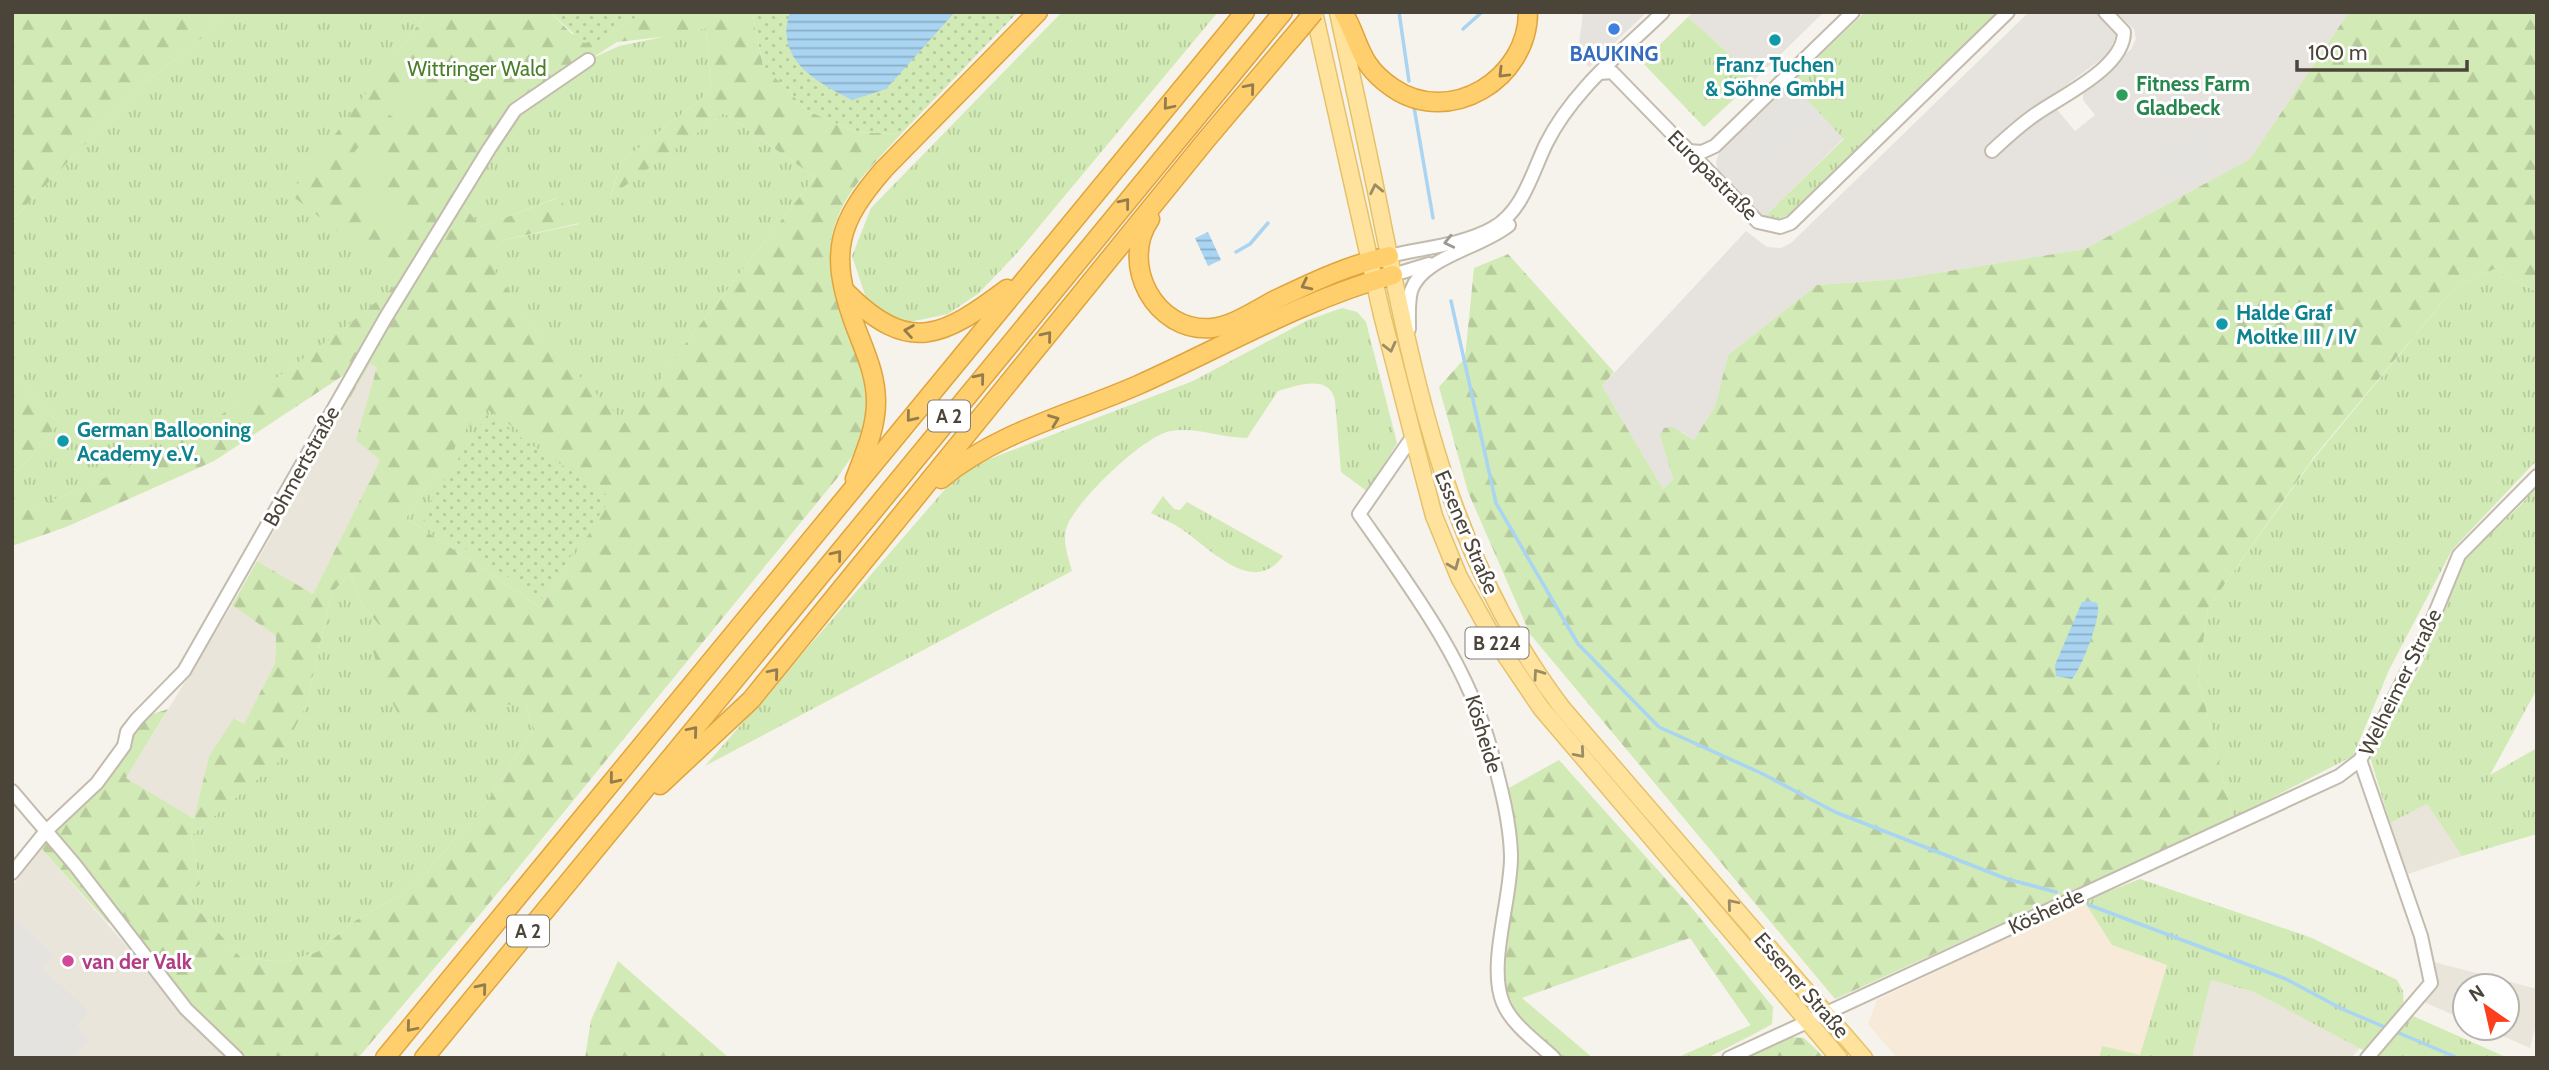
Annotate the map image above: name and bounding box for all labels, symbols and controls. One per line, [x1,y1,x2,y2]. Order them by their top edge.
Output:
marker: BAUKING [1606,21,1622,37]
scale bar [2297,28,2467,72]
marker: Franz Tuchen & Söhne GmbH [1767,32,1783,48]
text: 100 m [2308,40,2367,65]
place label: BAUKING [1570,41,1658,66]
place label: Franz Tuchen & Söhne GmbH [1705,52,1845,101]
park label: Wittringer Wald [407,56,547,81]
one-way arrow [1499,65,1512,78]
place label: Fitness Farm Gladbeck [2136,71,2250,120]
one-way arrow [1241,83,1254,95]
marker: Fitness Farm Gladbeck [2114,87,2130,103]
one-way arrow [1164,96,1176,109]
street label: Europastraße [1663,125,1763,225]
one-way arrow [1369,183,1384,195]
one-way arrow [1117,198,1129,211]
one-way arrow [1443,234,1455,248]
one-way arrow [1301,277,1313,291]
place label: Halde Graf Moltke III / IV [2236,300,2357,349]
marker: Halde Graf Moltke III / IV [2214,316,2230,332]
one-way arrow [903,324,915,339]
one-way arrow [1039,331,1051,344]
one-way arrow [1382,341,1396,353]
one-way arrow [972,374,984,387]
road number: A 2 [928,400,970,432]
street label: Bohmertstraße [258,401,344,530]
one-way arrow [907,409,919,422]
one-way arrow [1047,415,1059,429]
place label: German Ballooning Academy e.V. [77,417,251,466]
marker: German Ballooning Academy e.V. [55,433,71,449]
street label: Essener Straße [1430,466,1504,598]
one-way arrow [829,551,841,564]
one-way arrow [1445,558,1459,570]
street label: Welheimer Straße [2354,604,2446,759]
road number: B 224 [1466,628,1528,658]
one-way arrow [765,669,778,681]
one-way arrow [1534,669,1546,682]
street label: Kösheide [1460,692,1508,776]
one-way arrow [685,727,697,740]
one-way arrow [1572,745,1584,758]
one-way arrow [609,772,622,784]
street label: Kösheide [2004,883,2088,939]
one-way arrow [1728,899,1740,912]
road number: A 2 [507,916,549,946]
street label: Essener Straße [1749,927,1855,1043]
place label: van der Valk [82,949,193,974]
marker: van der Valk [60,953,76,969]
north arrow [2451,972,2521,1042]
text: N [2465,980,2489,1007]
one-way arrow [474,984,486,997]
one-way arrow [406,1019,419,1032]

